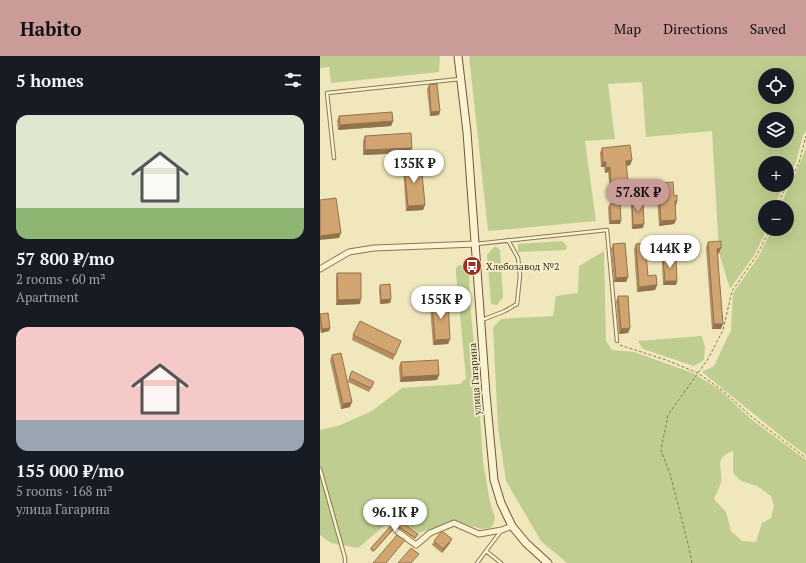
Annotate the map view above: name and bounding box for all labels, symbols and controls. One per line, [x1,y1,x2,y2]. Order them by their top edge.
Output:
text: Habito [20,16,82,41]
text: Map [614,19,641,38]
text: Directions [663,19,728,38]
text: Saved [750,19,786,38]
map controls [758,68,794,236]
button: locate [758,68,794,104]
text: 5 homes [16,69,84,92]
icon: filters [282,69,304,91]
button: layers [758,112,794,148]
icon: home [124,141,196,213]
pin: 135K ₽ [381,150,447,184]
text: 135K ₽ [393,154,435,172]
button: + [758,156,794,192]
pin: 57.8K ₽ [601,179,675,213]
text: 57.8K ₽ [615,183,661,201]
button: − [758,200,794,236]
pin: 144K ₽ [637,235,703,269]
text: 144K ₽ [649,239,691,257]
text: 57 800 ₽/mo [16,247,114,270]
bus stop icon: Хлебозавод №2 [461,255,483,277]
place label: Хлебозавод №2 [486,260,559,273]
text: 2 rooms · 60 m² [16,270,106,288]
pin: 155K ₽ [408,286,474,320]
text: Apartment [16,288,79,306]
text: 155K ₽ [420,290,462,308]
street label: улица Гагарина [466,343,484,416]
icon: home [124,353,196,425]
text: 155 000 ₽/mo [16,459,124,482]
text: 5 rooms · 168 m² [16,482,113,500]
pin: 96.1K ₽ [358,499,432,533]
text: улица Гагарина [16,500,110,518]
text: 96.1K ₽ [372,503,418,521]

